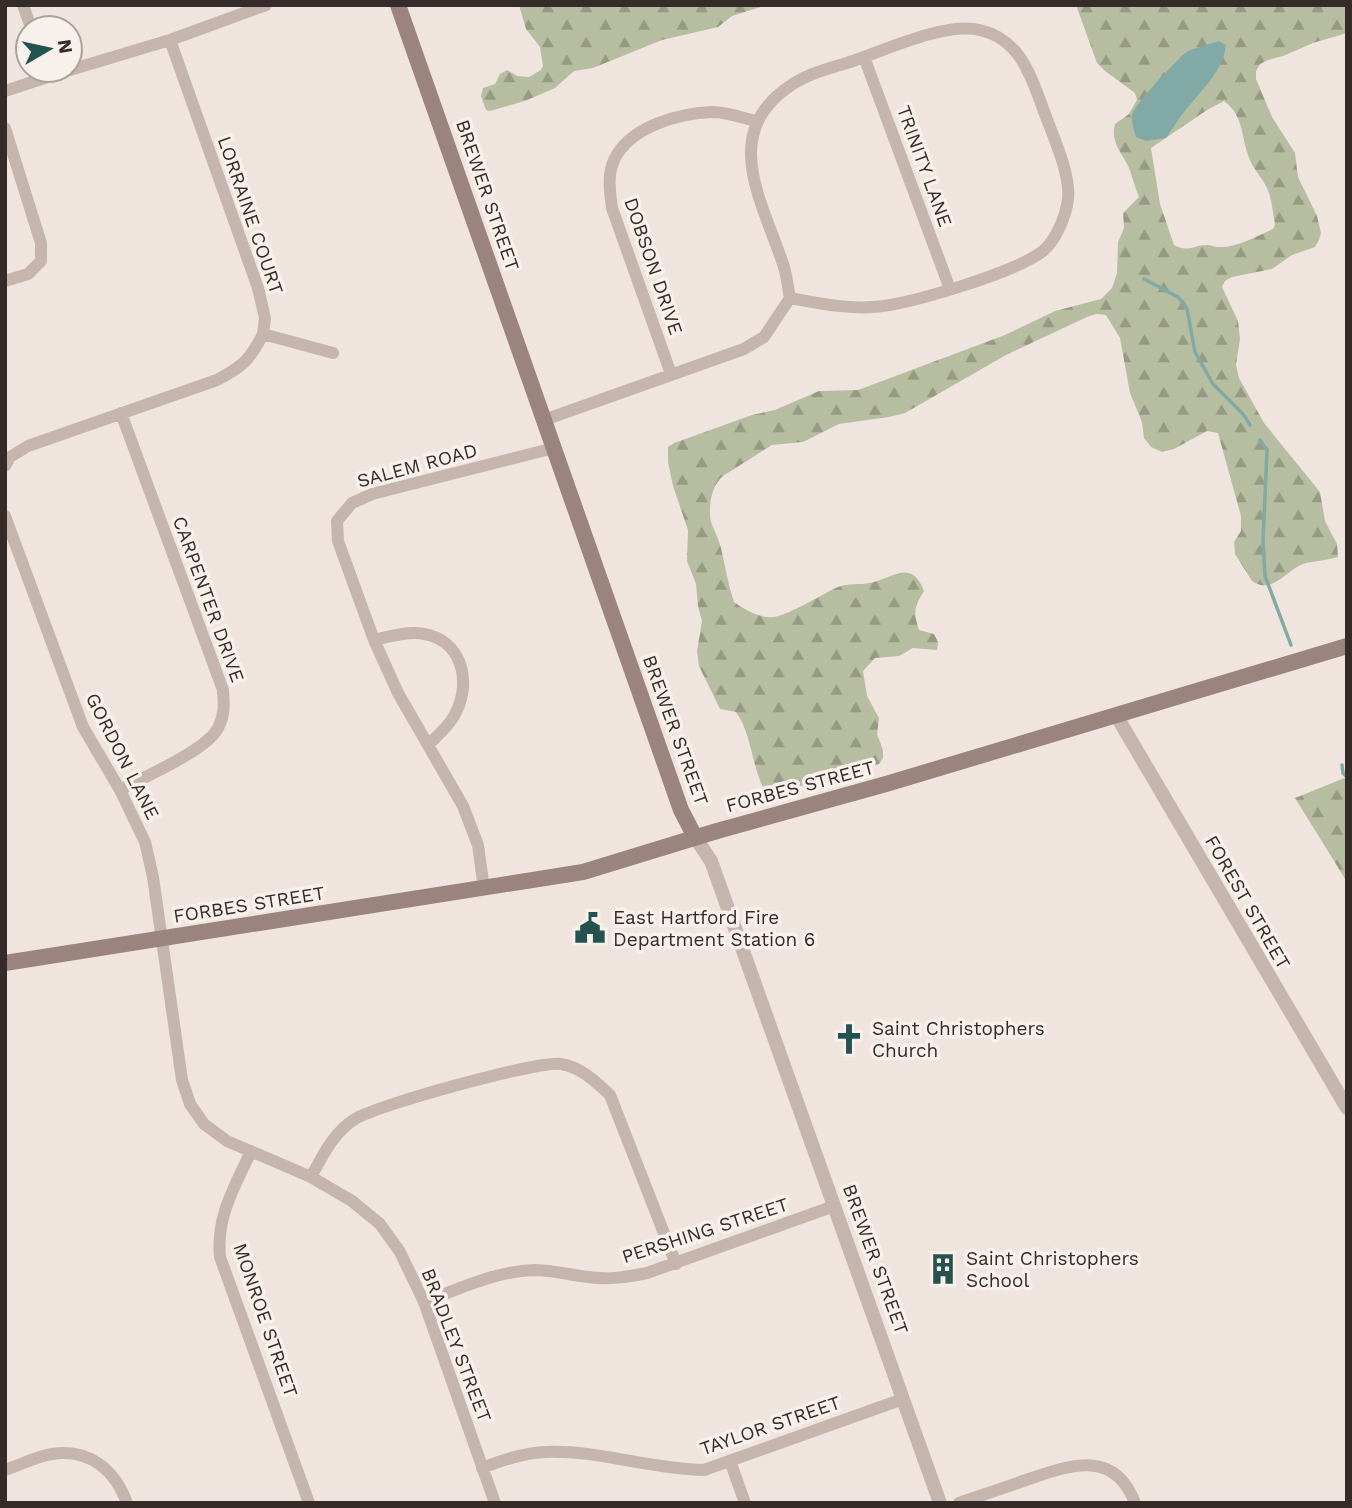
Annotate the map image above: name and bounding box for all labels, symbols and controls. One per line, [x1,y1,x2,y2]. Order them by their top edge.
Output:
north arrow [14,14,84,84]
text: N [53,38,78,55]
street label: TRINITY LANE [892,102,957,230]
street label: BREWER STREET [451,117,524,274]
street label: LORRAINE COURT [213,133,288,297]
street label: DOBSON DRIVE [619,195,688,338]
street label: SALEM ROAD [355,438,480,493]
street label: CARPENTER DRIVE [168,513,249,685]
street label: BREWER STREET [638,652,713,808]
street label: GORDON LANE [81,689,164,823]
street label: FORBES STREET [723,756,877,817]
street label: FOREST STREET [1200,831,1295,973]
street label: FORBES STREET [172,881,326,928]
place label: East Hartford Fire Department Station 6 [613,906,815,951]
public building icon: East Hartford Fire Department Station 6 [573,911,607,945]
place label: Saint Christophers Church [872,1017,1045,1062]
church icon: Saint Christophers Church [832,1022,866,1056]
street label: BREWER STREET [838,1181,913,1337]
street label: PERSHING STREET [619,1193,791,1268]
street label: MONROE STREET [228,1240,303,1400]
place label: Saint Christophers School [966,1247,1139,1292]
building icon: Saint Christophers School [926,1252,960,1286]
street label: BRADLEY STREET [417,1265,496,1425]
street label: TAYLOR STREET [697,1391,844,1460]

